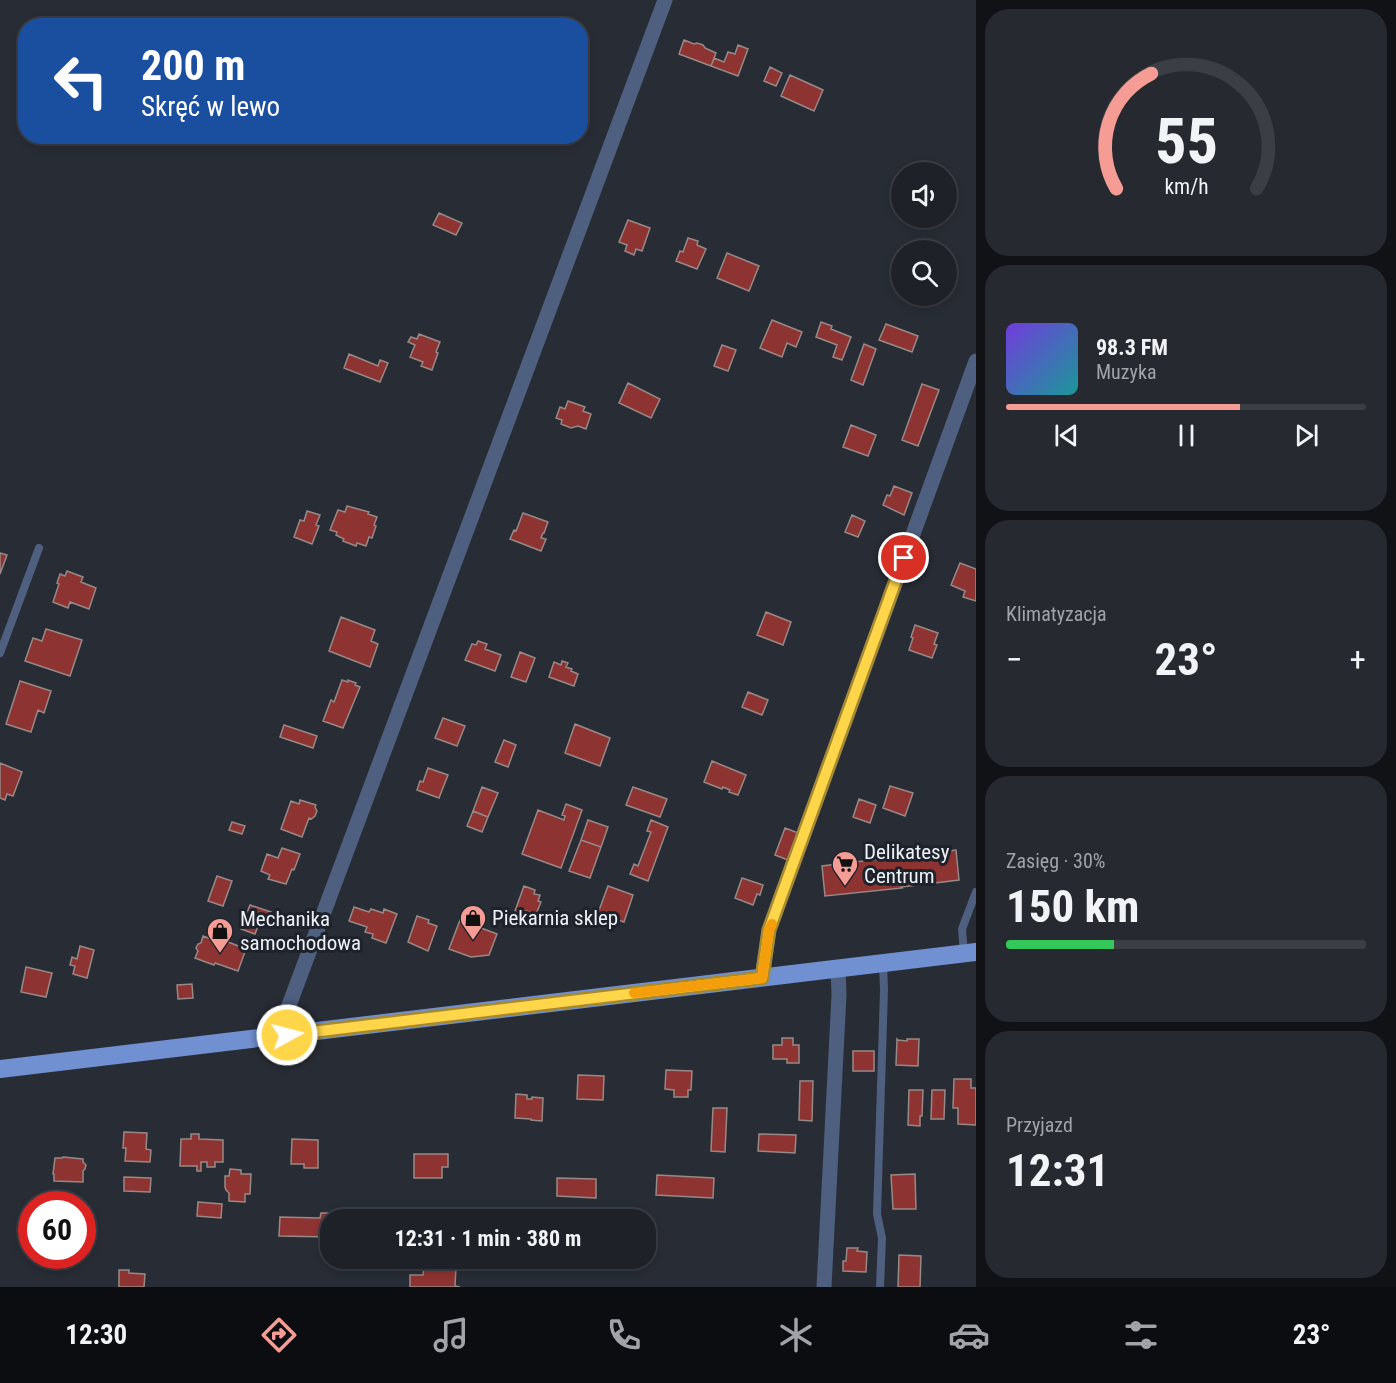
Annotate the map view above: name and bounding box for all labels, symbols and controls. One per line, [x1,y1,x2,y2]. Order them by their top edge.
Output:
text: 200 m [141,41,246,90]
icon: left [42,42,120,120]
text: Skręć w lewo [141,91,280,123]
text: 55 [1154,105,1218,178]
map controls [891,162,957,306]
button: sound [891,162,957,228]
text: km/h [1164,175,1208,200]
button: search [891,240,957,306]
text: 98.3 FM [1096,335,1168,360]
text: Muzyka [1096,360,1156,384]
icon: previous [1050,419,1083,452]
icon: pause [1170,419,1203,452]
icon: next [1290,419,1323,452]
pin [878,532,929,583]
icon: arrive [887,541,920,574]
text: Klimatyzacja [1006,602,1107,626]
text: 23° [1155,633,1218,686]
text: − [1006,640,1023,679]
text: + [1350,640,1366,679]
place label: Delikatesy Centrum [864,840,950,888]
supermarket icon: Delikatesy Centrum [830,849,860,887]
text: Zasięg · 30% [1006,849,1105,873]
text: 150 km [1006,880,1139,933]
shop icon: Piekarnia sklep [458,903,488,941]
place label: Piekarnia sklep [492,906,618,930]
place label: Mechanika samochodowa [240,907,361,955]
shop icon: Mechanika samochodowa [205,916,235,954]
position arrow [255,1003,319,1067]
text: Przyjazd [1006,1113,1073,1137]
text: 12:31 [1006,1144,1109,1197]
speed limit sign: 60 [18,1191,96,1269]
text: 12:31 · 1 min · 380 m [395,1226,581,1251]
icon: directions [258,1314,300,1356]
icon: music [430,1314,472,1356]
icon: phone [603,1314,645,1356]
icon: climate [775,1314,817,1356]
icon: car [948,1314,990,1356]
icon: filters [1120,1314,1162,1356]
text: 12:30 [65,1319,127,1351]
text: 23° [1293,1319,1331,1351]

